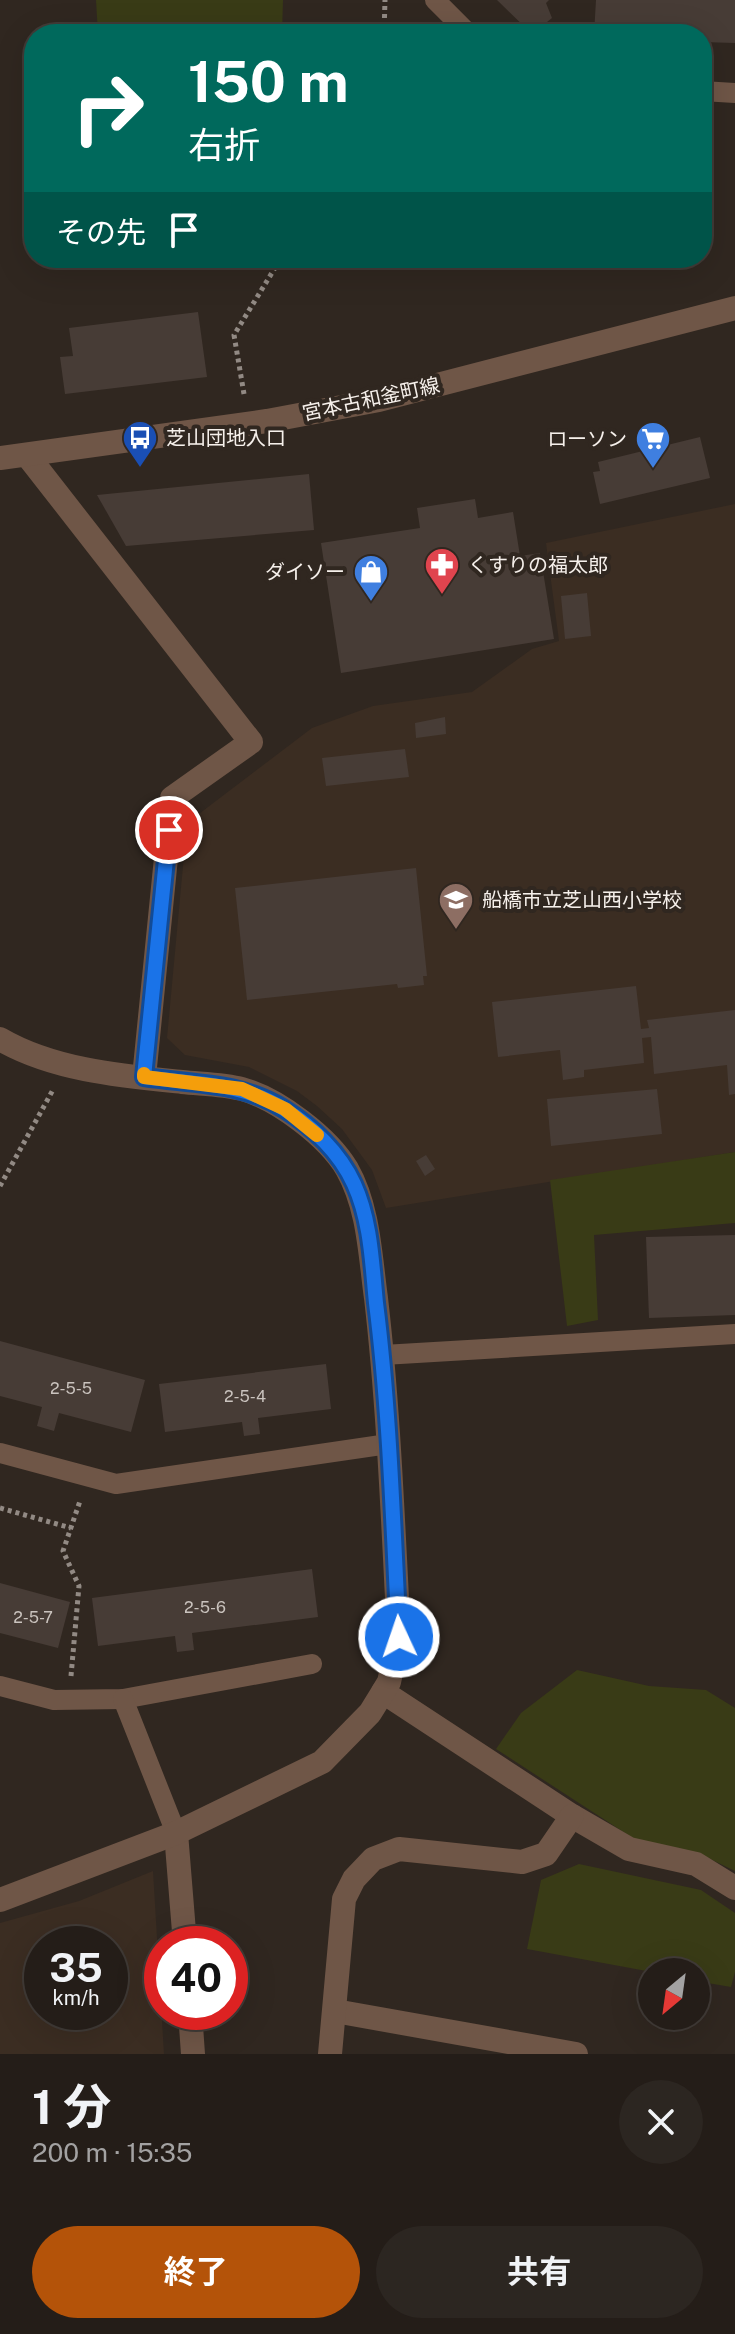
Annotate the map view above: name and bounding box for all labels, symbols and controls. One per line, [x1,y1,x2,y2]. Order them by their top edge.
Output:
text: 150 m [188,49,349,115]
icon: right [56,56,160,160]
text: 右折 [188,124,260,166]
icon: arrive [162,208,206,252]
text: その先 [56,214,146,250]
street label: 宮本古和釜町線 [300,373,442,425]
bus stop icon: 芝山団地入口 [121,419,159,469]
supermarket icon: ローソン [634,420,672,470]
place label: 芝山団地入口 [166,426,286,450]
place label: ローソン [547,427,627,451]
pharmacy icon: くすりの福太郎 [423,546,461,596]
shop icon: ダイソー [352,553,390,603]
place label: くすりの福太郎 [468,553,608,577]
place label: ダイソー [265,560,345,584]
pin [135,796,203,864]
icon: arrive [147,808,191,852]
school or university icon: 船橋市立芝山西小学校 [437,881,475,931]
place label: 船橋市立芝山西小学校 [482,888,682,912]
house number: 2-5-5 [50,1379,92,1398]
house number: 2-5-4 [224,1387,266,1406]
position arrow [357,1595,441,1679]
house number: 2-5-6 [184,1598,226,1617]
house number: 2-5-7 [13,1608,53,1627]
speed limit sign: 40 [144,1926,248,2030]
text: 35 [49,1944,103,1991]
north arrow [638,1958,710,2030]
map controls [638,1958,710,2030]
text: km/h [52,1986,100,2010]
text: 1 分 [32,2078,111,2135]
button: close [619,2080,703,2164]
text: 200 m · 15:35 [32,2137,193,2168]
button: 終了 [32,2226,360,2318]
button: 共有 [376,2226,703,2318]

